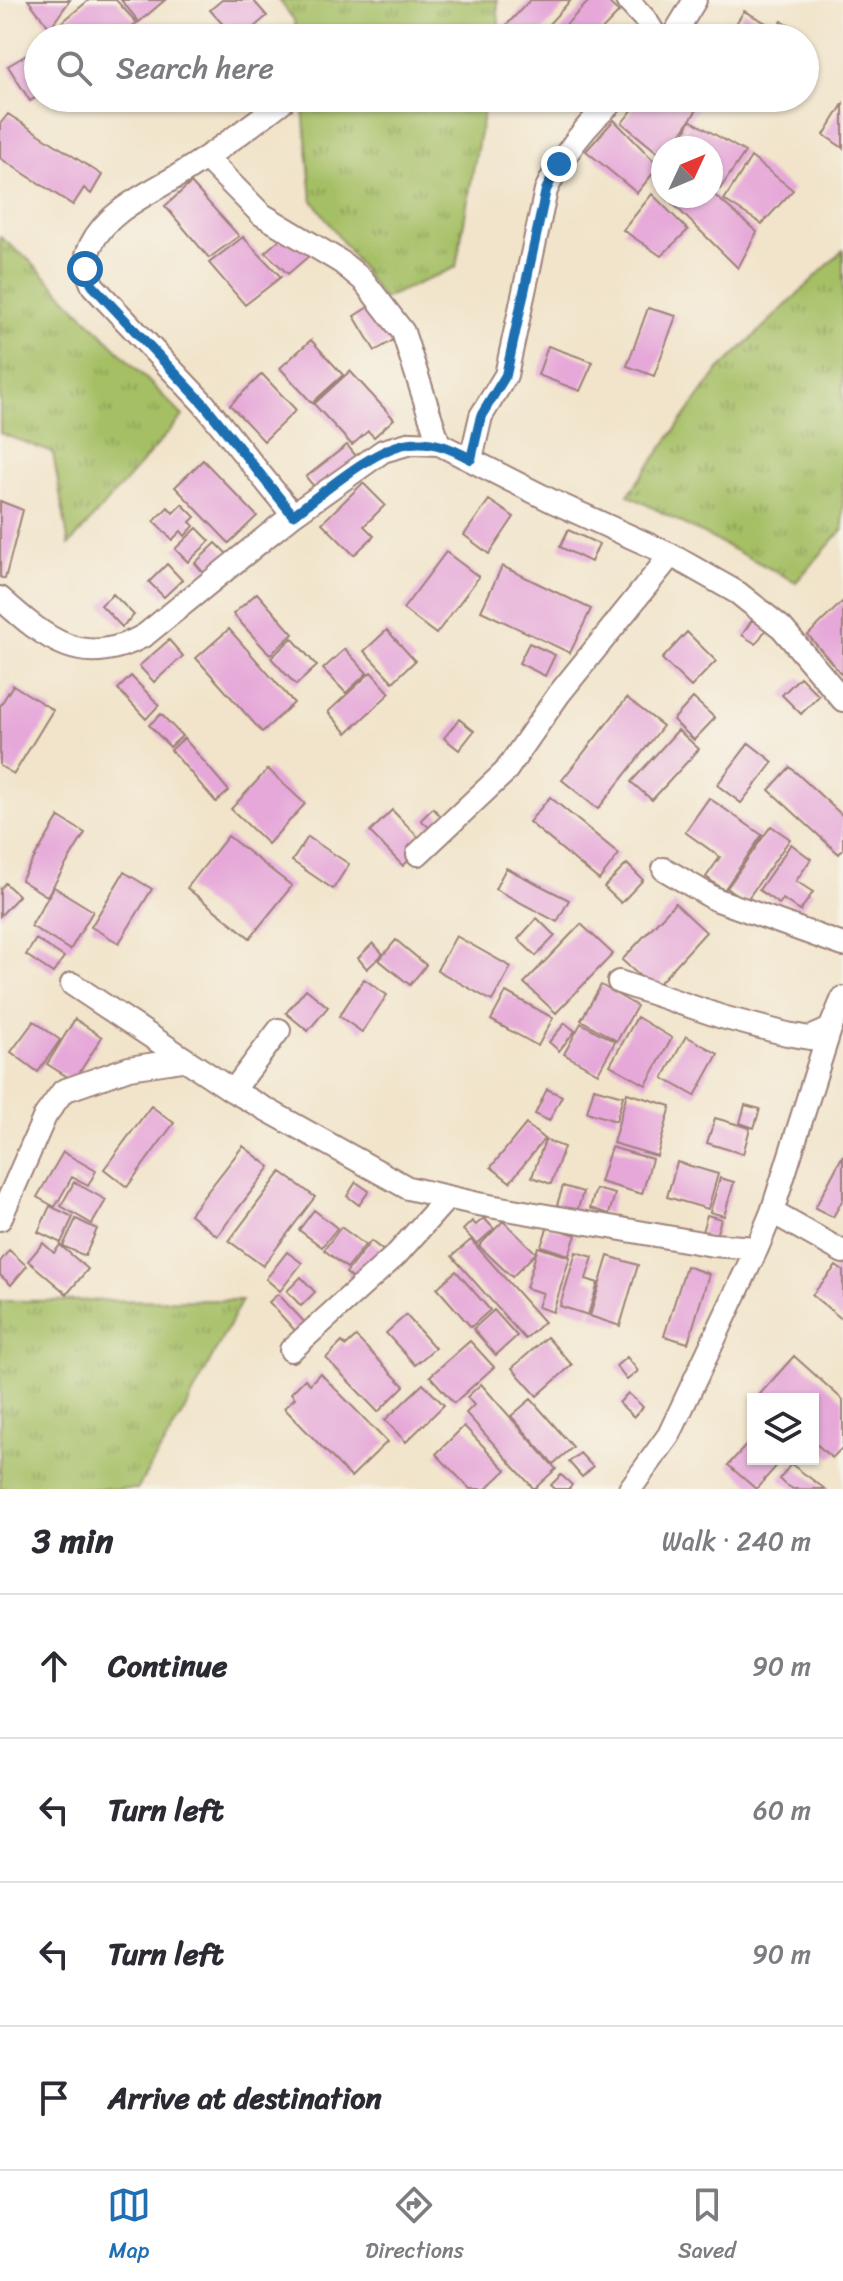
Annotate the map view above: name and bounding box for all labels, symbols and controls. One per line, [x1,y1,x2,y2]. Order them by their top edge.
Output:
search box [24,24,819,112]
text: Search here [116,41,274,95]
icon: search [52,46,96,90]
north arrow [651,136,723,208]
route end [541,146,577,182]
route start [67,251,103,287]
map controls [747,1393,819,1465]
button: layers [747,1393,819,1465]
text: 3 min [32,1511,113,1571]
text: Walk · 240 m [662,1518,811,1564]
text: Continue [108,1639,227,1693]
text: 90 m [752,1643,811,1689]
icon: ahead [32,1644,76,1688]
text: Turn left [108,1783,224,1837]
text: 60 m [753,1787,811,1833]
icon: left [32,1788,76,1832]
text: Turn left [108,1927,224,1981]
text: 90 m [752,1931,811,1977]
icon: left [32,1932,76,1976]
text: Arrive at destination [108,2071,382,2125]
icon: arrive [32,2076,76,2120]
tab: Map [107,2183,151,2270]
tab: Directions [365,2183,464,2270]
tab: Saved [678,2183,736,2270]

